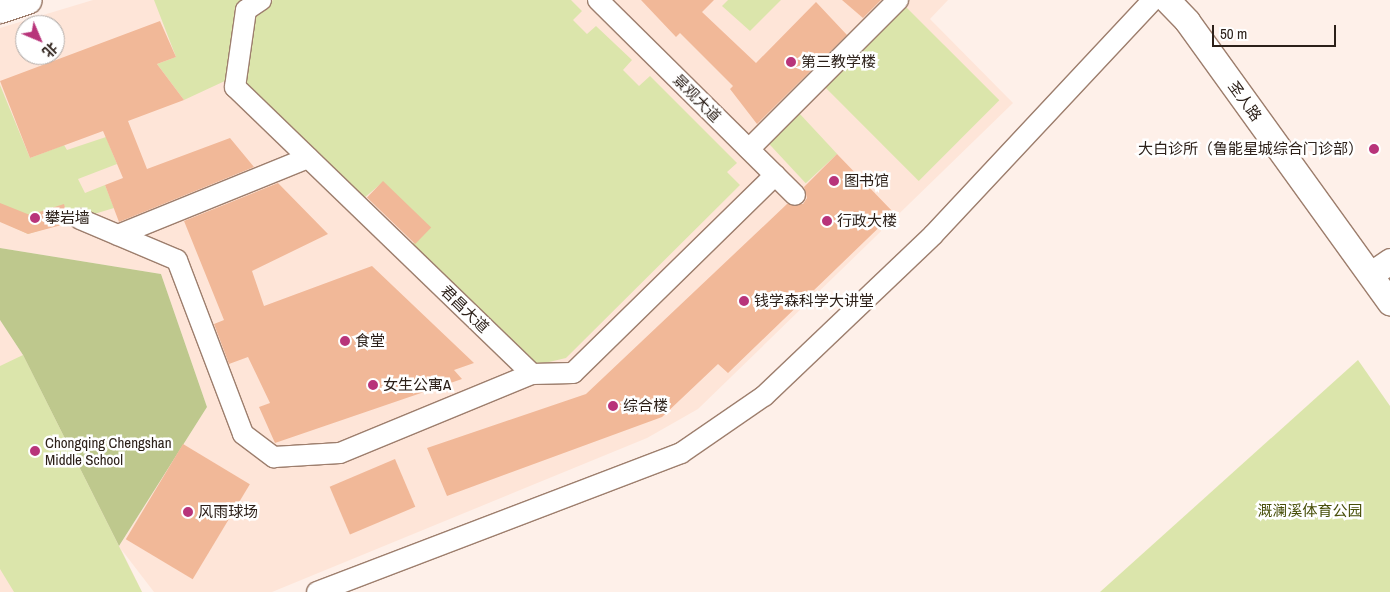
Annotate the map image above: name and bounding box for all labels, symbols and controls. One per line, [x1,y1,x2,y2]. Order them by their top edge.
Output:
north arrow [15,15,65,65]
scale bar [1215,15,1339,47]
text: 50 m [1220,23,1247,44]
text: 北 [39,39,61,61]
place label: 第三教学楼 [801,53,876,71]
marker: 第三教学楼 [785,56,797,68]
street label: 景观大道 [669,70,725,126]
street label: 圣人路 [1224,78,1266,124]
place label: 大白诊所（鲁能星城综合门诊部） [1138,140,1363,158]
marker: 大白诊所（鲁能星城综合门诊部） [1367,142,1381,156]
place label: 图书馆 [844,172,889,190]
marker: 图书馆 [828,175,840,187]
place label: 攀岩墙 [45,209,90,227]
marker: 攀岩墙 [29,212,41,224]
place label: 行政大楼 [837,212,897,230]
marker: 行政大楼 [821,215,833,227]
street label: 君昌大道 [437,282,493,336]
place label: 钱学森科学大讲堂 [754,292,874,310]
marker: 钱学森科学大讲堂 [738,295,750,307]
place label: 食堂 [355,332,385,350]
marker: 食堂 [339,335,351,347]
place label: 女生公寓A [383,376,451,394]
marker: 女生公寓A [367,379,379,391]
place label: 综合楼 [623,397,668,415]
marker: 综合楼 [607,400,619,412]
place label: Chongqing Chengshan Middle School [45,433,172,468]
marker: Chongqing Chengshan Middle School [29,445,41,457]
park label: 溉澜溪体育公园 [1258,502,1362,520]
place label: 风雨球场 [198,503,258,521]
marker: 风雨球场 [182,506,194,518]

